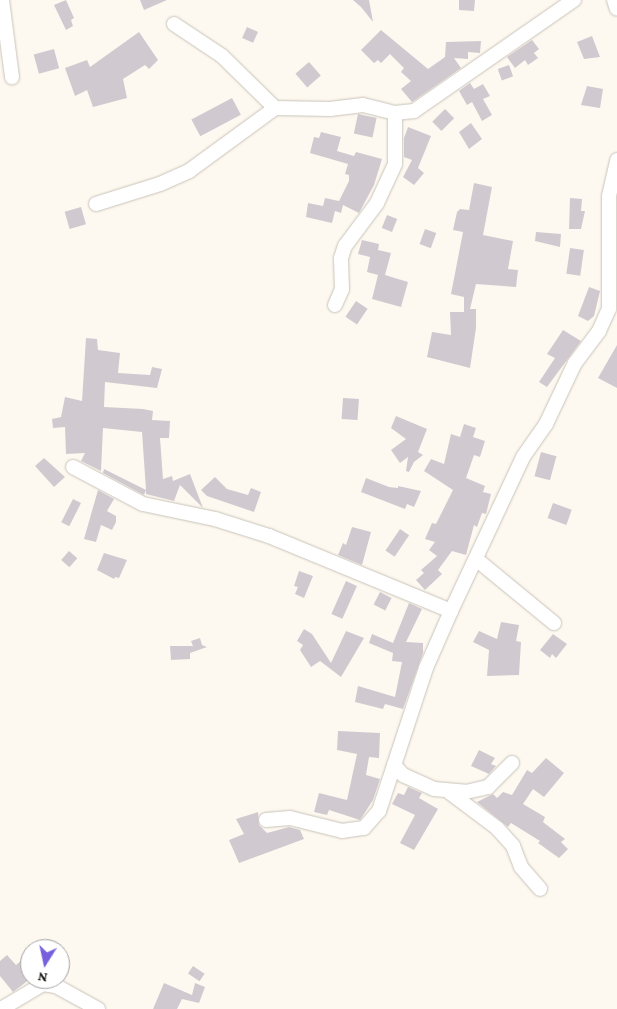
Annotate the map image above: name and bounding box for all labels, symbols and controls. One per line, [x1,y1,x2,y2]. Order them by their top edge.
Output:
north arrow [20,939,70,989]
text: N [36,969,49,986]

